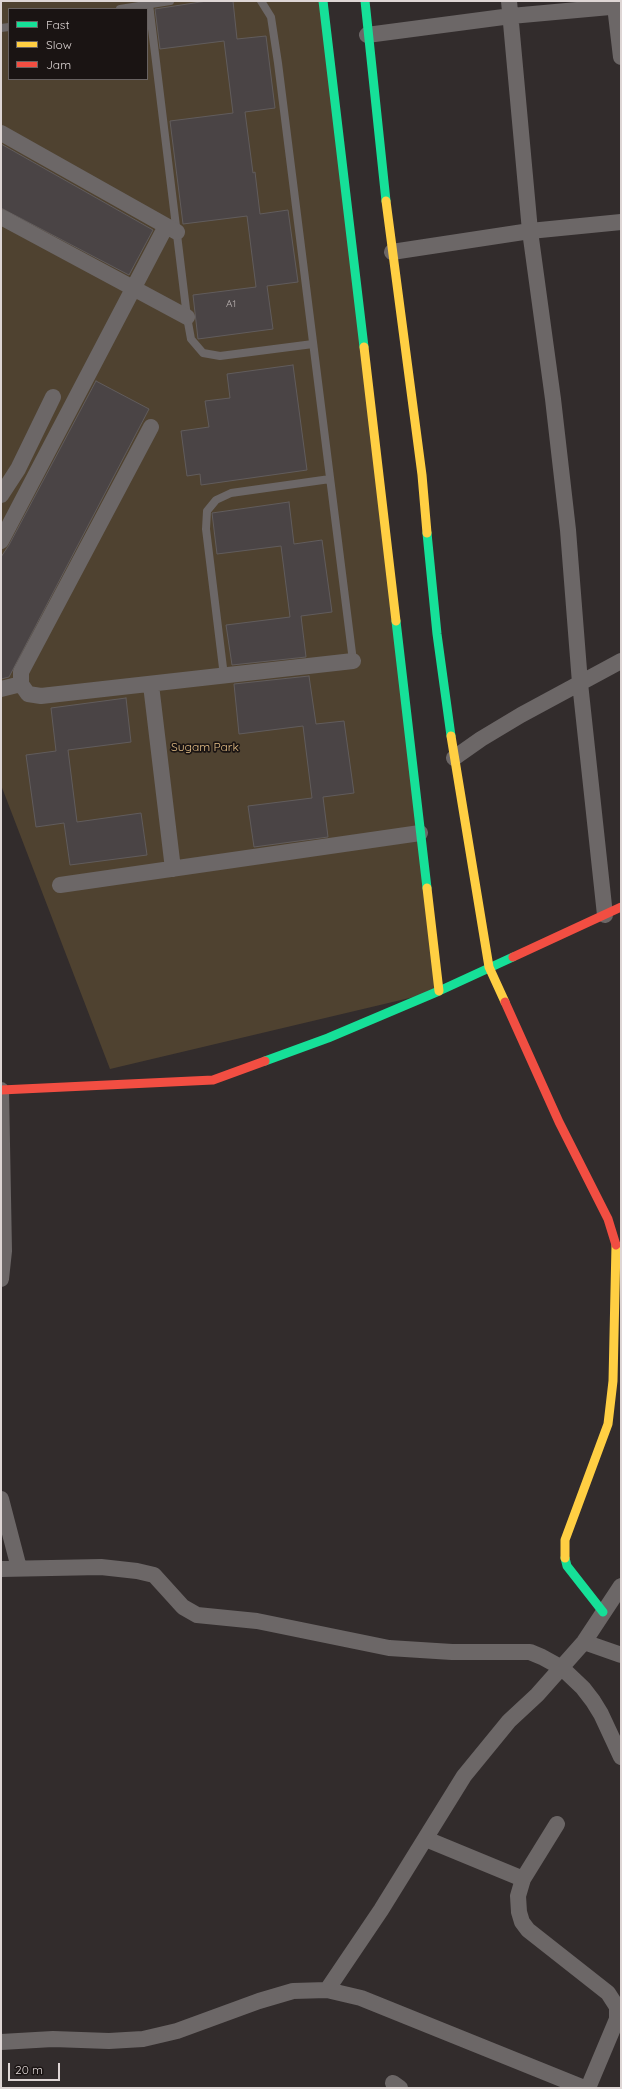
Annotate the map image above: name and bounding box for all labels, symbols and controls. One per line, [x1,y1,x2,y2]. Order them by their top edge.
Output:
legend [8,8,148,80]
text: Fast [46,17,70,32]
text: Slow [46,37,72,52]
text: Jam [46,57,71,72]
house number: A1 [226,298,236,310]
park label: Sugam Park [171,740,239,754]
scale bar [10,2055,62,2081]
text: 20 m [15,2062,43,2077]

